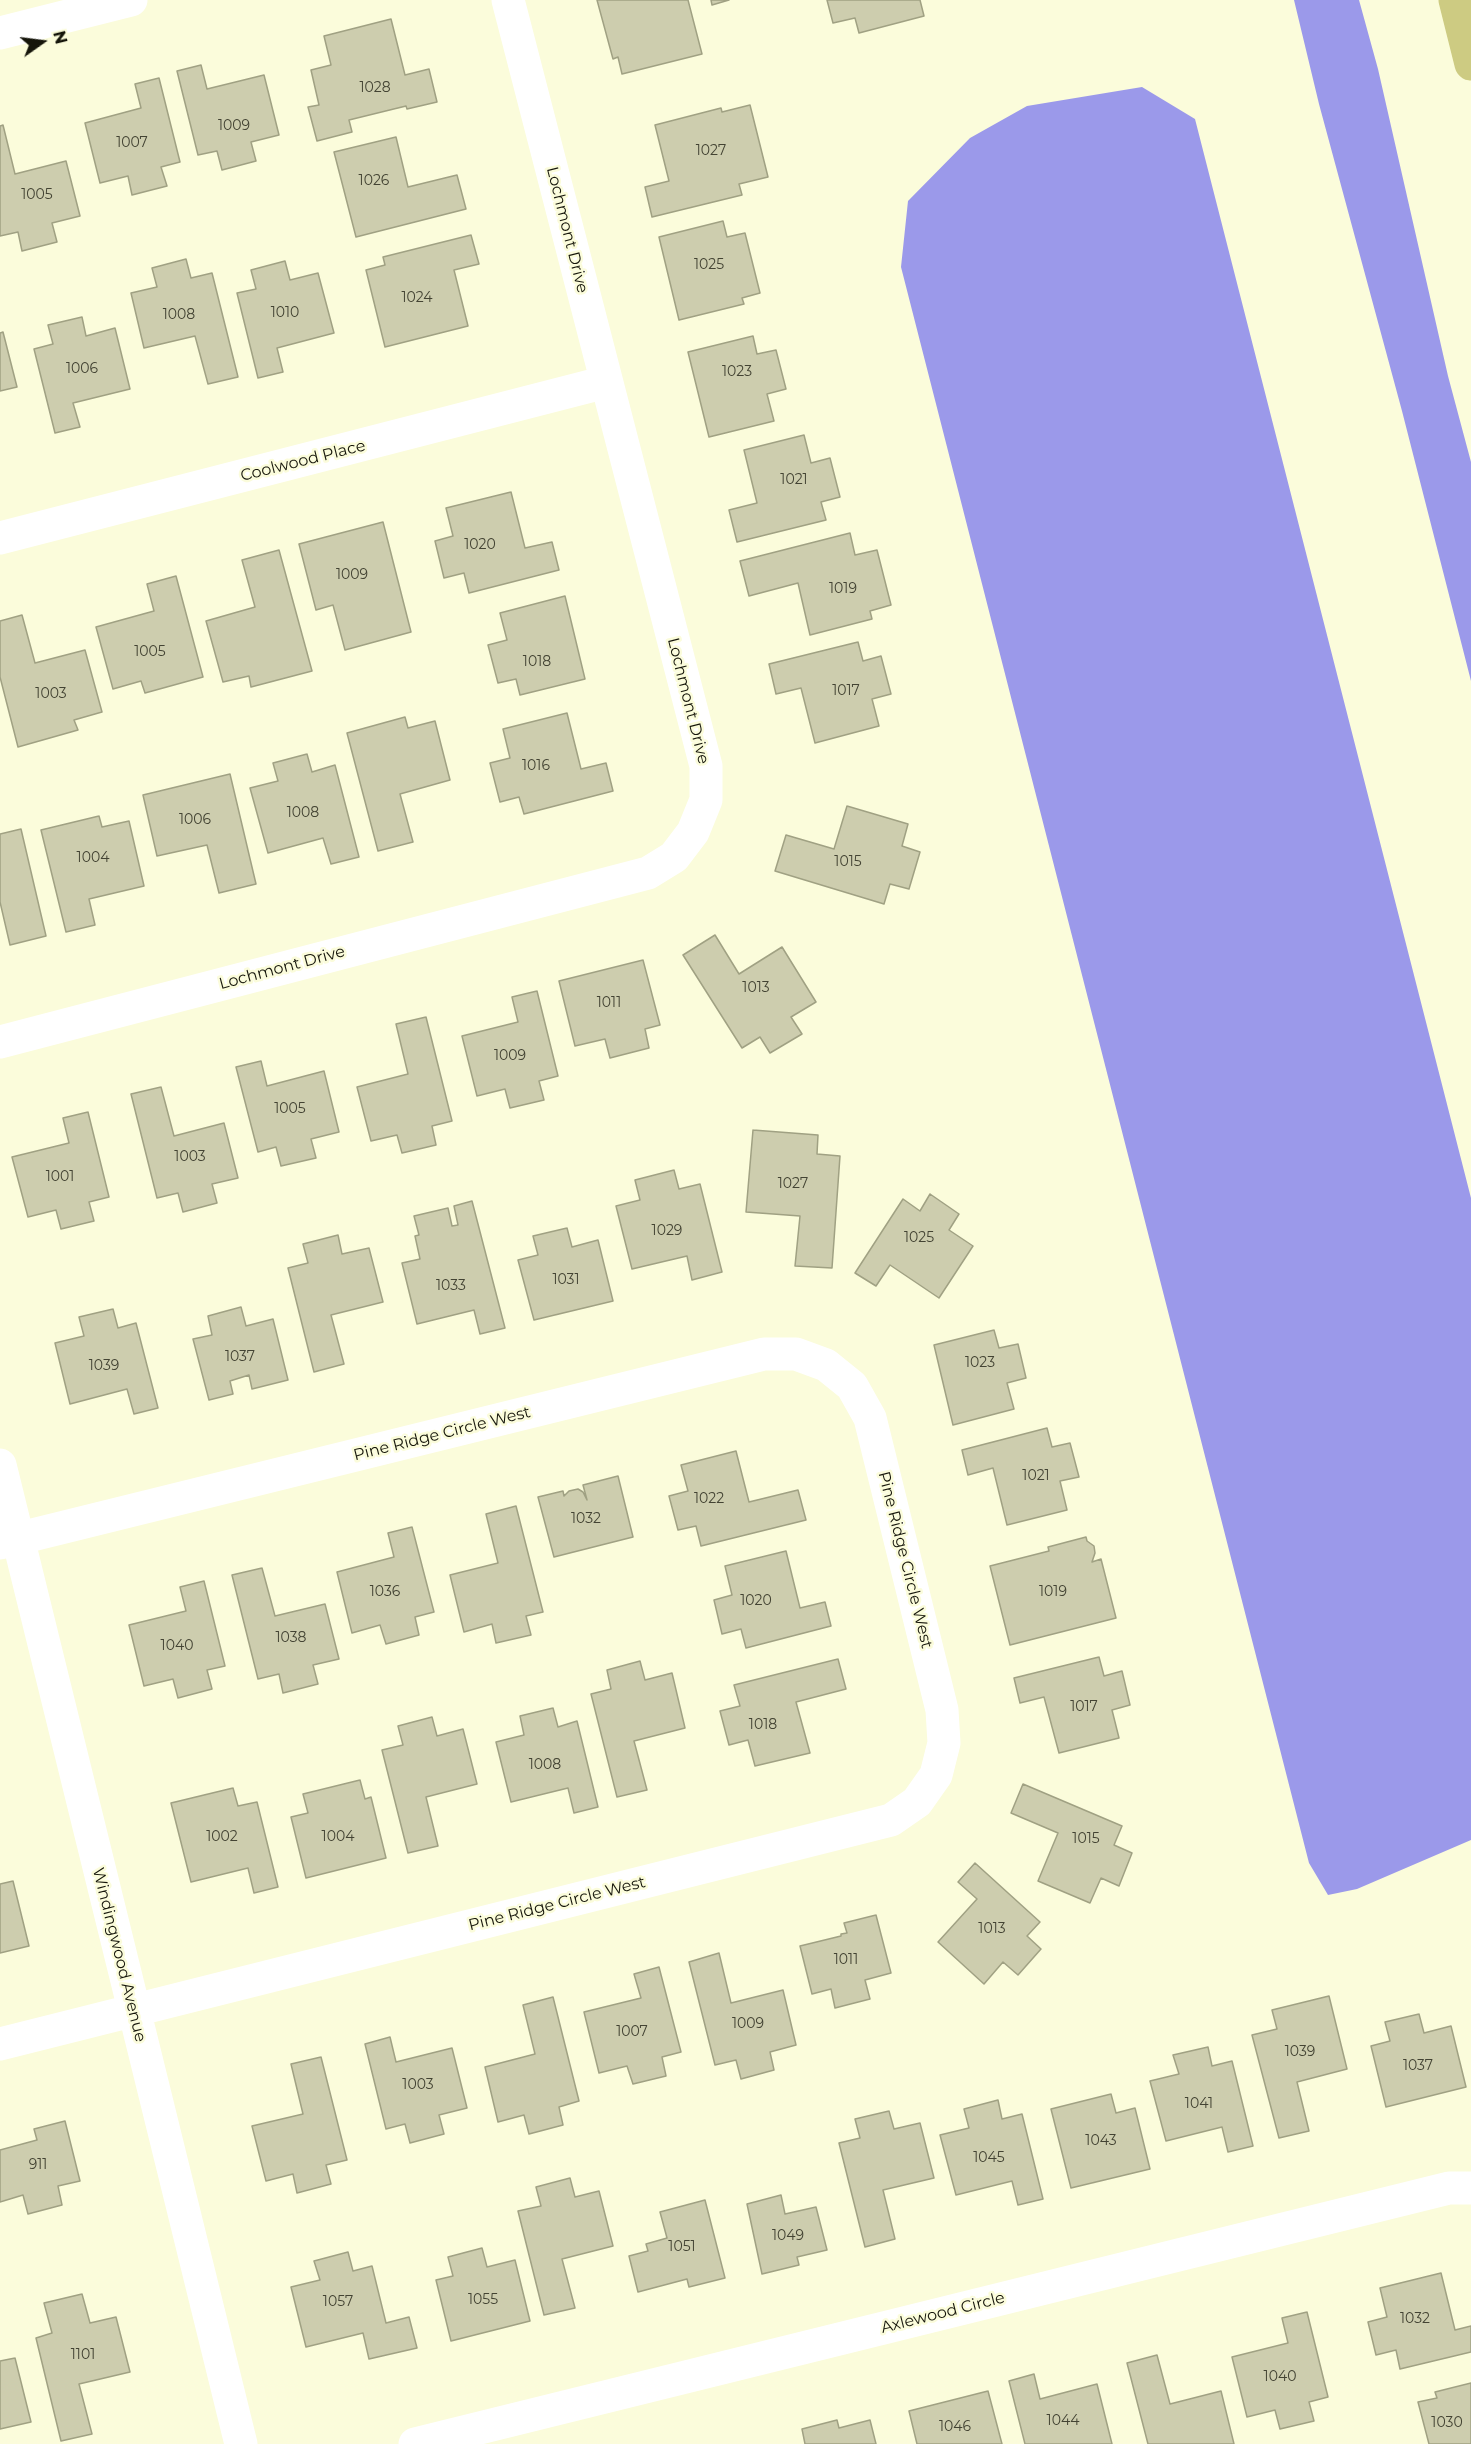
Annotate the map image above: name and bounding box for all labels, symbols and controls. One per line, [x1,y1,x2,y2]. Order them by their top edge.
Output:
north arrow [12,12,72,72]
text: N [49,29,71,46]
house number: 1028 [359,80,391,96]
house number: 1009 [218,118,250,134]
house number: 1007 [116,135,148,151]
house number: 1027 [696,143,726,159]
street label: Lochmont Drive [542,165,592,295]
house number: 1026 [359,173,389,189]
house number: 1005 [21,187,53,203]
house number: 1025 [694,257,724,273]
house number: 1024 [401,290,433,306]
house number: 1010 [271,305,299,321]
house number: 1008 [163,307,195,323]
house number: 1006 [66,361,98,377]
house number: 1023 [722,364,752,380]
street label: Coolwood Place [239,436,367,486]
house number: 1021 [780,472,808,488]
house number: 1020 [464,537,496,553]
house number: 1009 [336,567,368,583]
house number: 1019 [829,581,857,597]
street label: Lochmont Drive [663,636,713,766]
house number: 1005 [134,644,166,660]
house number: 1018 [523,654,551,670]
house number: 1017 [832,683,860,699]
house number: 1003 [35,686,67,702]
house number: 1016 [522,758,550,774]
house number: 1008 [287,805,319,821]
house number: 1006 [179,812,211,828]
house number: 1004 [77,850,109,866]
house number: 1015 [834,854,862,870]
street label: Lochmont Drive [217,942,347,994]
house number: 1013 [742,980,770,996]
house number: 1011 [597,995,621,1011]
house number: 1009 [494,1048,526,1064]
house number: 1005 [274,1101,306,1117]
house number: 1003 [174,1149,206,1165]
house number: 1001 [46,1169,74,1185]
house number: 1027 [778,1176,808,1192]
house number: 1029 [652,1223,682,1239]
house number: 1025 [904,1230,934,1246]
house number: 1031 [552,1272,580,1288]
house number: 1033 [436,1278,466,1294]
house number: 1037 [225,1349,255,1365]
house number: 1023 [965,1355,995,1371]
house number: 1039 [89,1358,119,1374]
street label: Pine Ridge Circle West [351,1403,533,1465]
house number: 1021 [1022,1468,1050,1484]
street label: Pine Ridge Circle West [874,1469,936,1651]
house number: 1022 [694,1491,724,1507]
house number: 1032 [571,1511,601,1527]
house number: 1036 [370,1584,400,1600]
house number: 1019 [1039,1584,1067,1600]
house number: 1020 [740,1593,772,1609]
house number: 1038 [275,1630,307,1646]
house number: 1040 [161,1638,193,1654]
house number: 1017 [1070,1699,1098,1715]
house number: 1018 [749,1717,777,1733]
house number: 1008 [529,1757,561,1773]
house number: 1002 [206,1829,238,1845]
house number: 1004 [322,1829,354,1845]
house number: 1015 [1072,1831,1100,1847]
street label: Windingwood Avenue [88,1866,150,2044]
street label: Pine Ridge Circle West [466,1873,648,1935]
house number: 1013 [978,1921,1006,1937]
house number: 1011 [834,1952,858,1968]
house number: 1009 [732,2016,764,2032]
house number: 1007 [616,2024,648,2040]
house number: 1039 [1285,2044,1315,2060]
house number: 1037 [1403,2058,1433,2074]
house number: 1003 [402,2077,434,2093]
house number: 1041 [1185,2096,1213,2112]
house number: 1043 [1085,2133,1117,2149]
house number: 1045 [973,2150,1005,2166]
house number: 911 [29,2157,47,2173]
house number: 1049 [772,2228,804,2244]
house number: 1051 [668,2239,696,2255]
street label: Axlewood Circle [879,2288,1007,2338]
house number: 1055 [468,2292,498,2308]
house number: 1057 [323,2294,353,2310]
house number: 1032 [1400,2311,1430,2327]
house number: 1101 [71,2347,95,2363]
house number: 1040 [1264,2369,1296,2385]
house number: 1044 [1047,2413,1079,2429]
house number: 1030 [1431,2415,1463,2431]
house number: 1046 [939,2419,971,2435]

